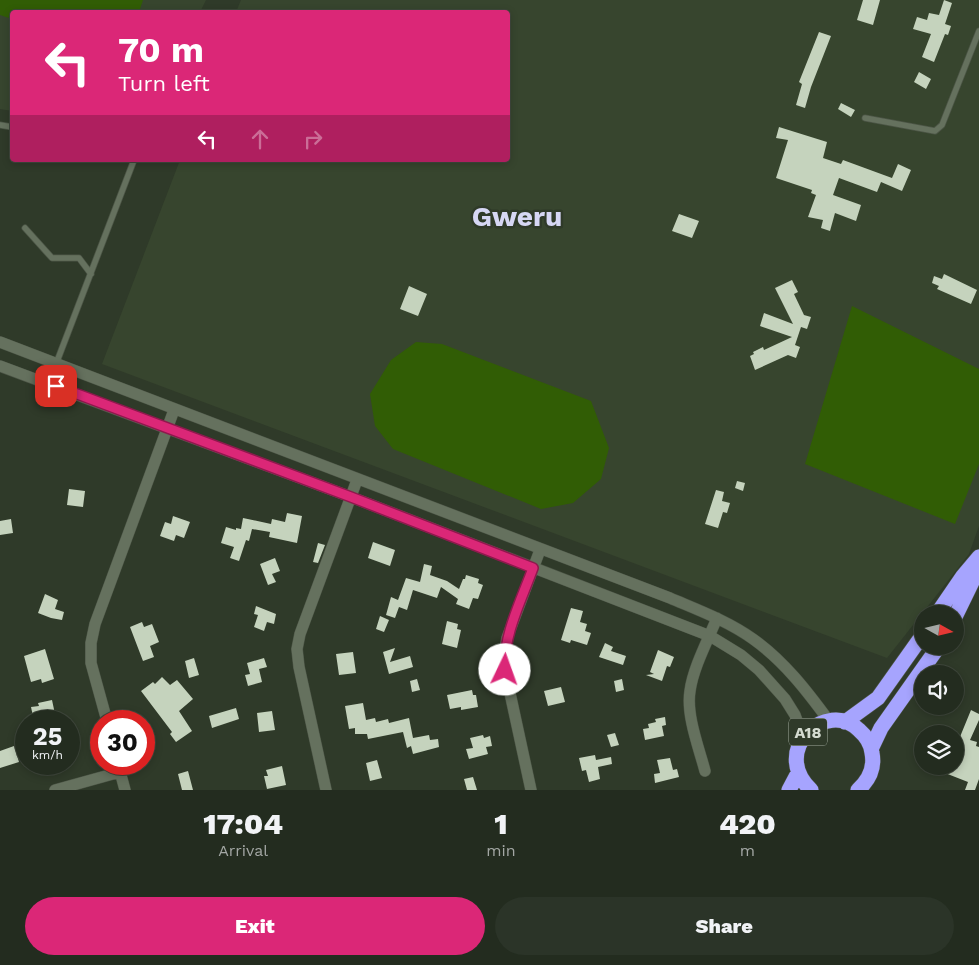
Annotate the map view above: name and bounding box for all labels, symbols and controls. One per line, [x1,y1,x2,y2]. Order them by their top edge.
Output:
text: 70 m [118,29,204,71]
icon: left [35,30,100,95]
text: Turn left [118,71,210,96]
icon: left [193,125,221,153]
icon: ahead [246,125,274,153]
icon: right [299,125,327,153]
district label: Gweru [472,200,562,233]
pin [35,365,77,407]
icon: arrive [42,372,70,400]
north arrow [914,605,964,655]
map controls [914,605,964,775]
position arrow [478,643,530,695]
button: sound [914,665,964,715]
speed limit sign: 30 [90,710,155,775]
road number: A18 [789,719,827,746]
text: 25 [33,722,62,751]
button: layers [914,725,964,775]
text: km/h [32,748,63,762]
text: 17:04 [203,806,283,841]
text: 1 [494,806,508,841]
text: 420 [719,806,776,841]
text: Arrival [218,841,268,860]
text: min [486,841,516,860]
text: m [740,841,755,860]
button: Exit [25,897,485,955]
button: Share [495,897,954,955]

